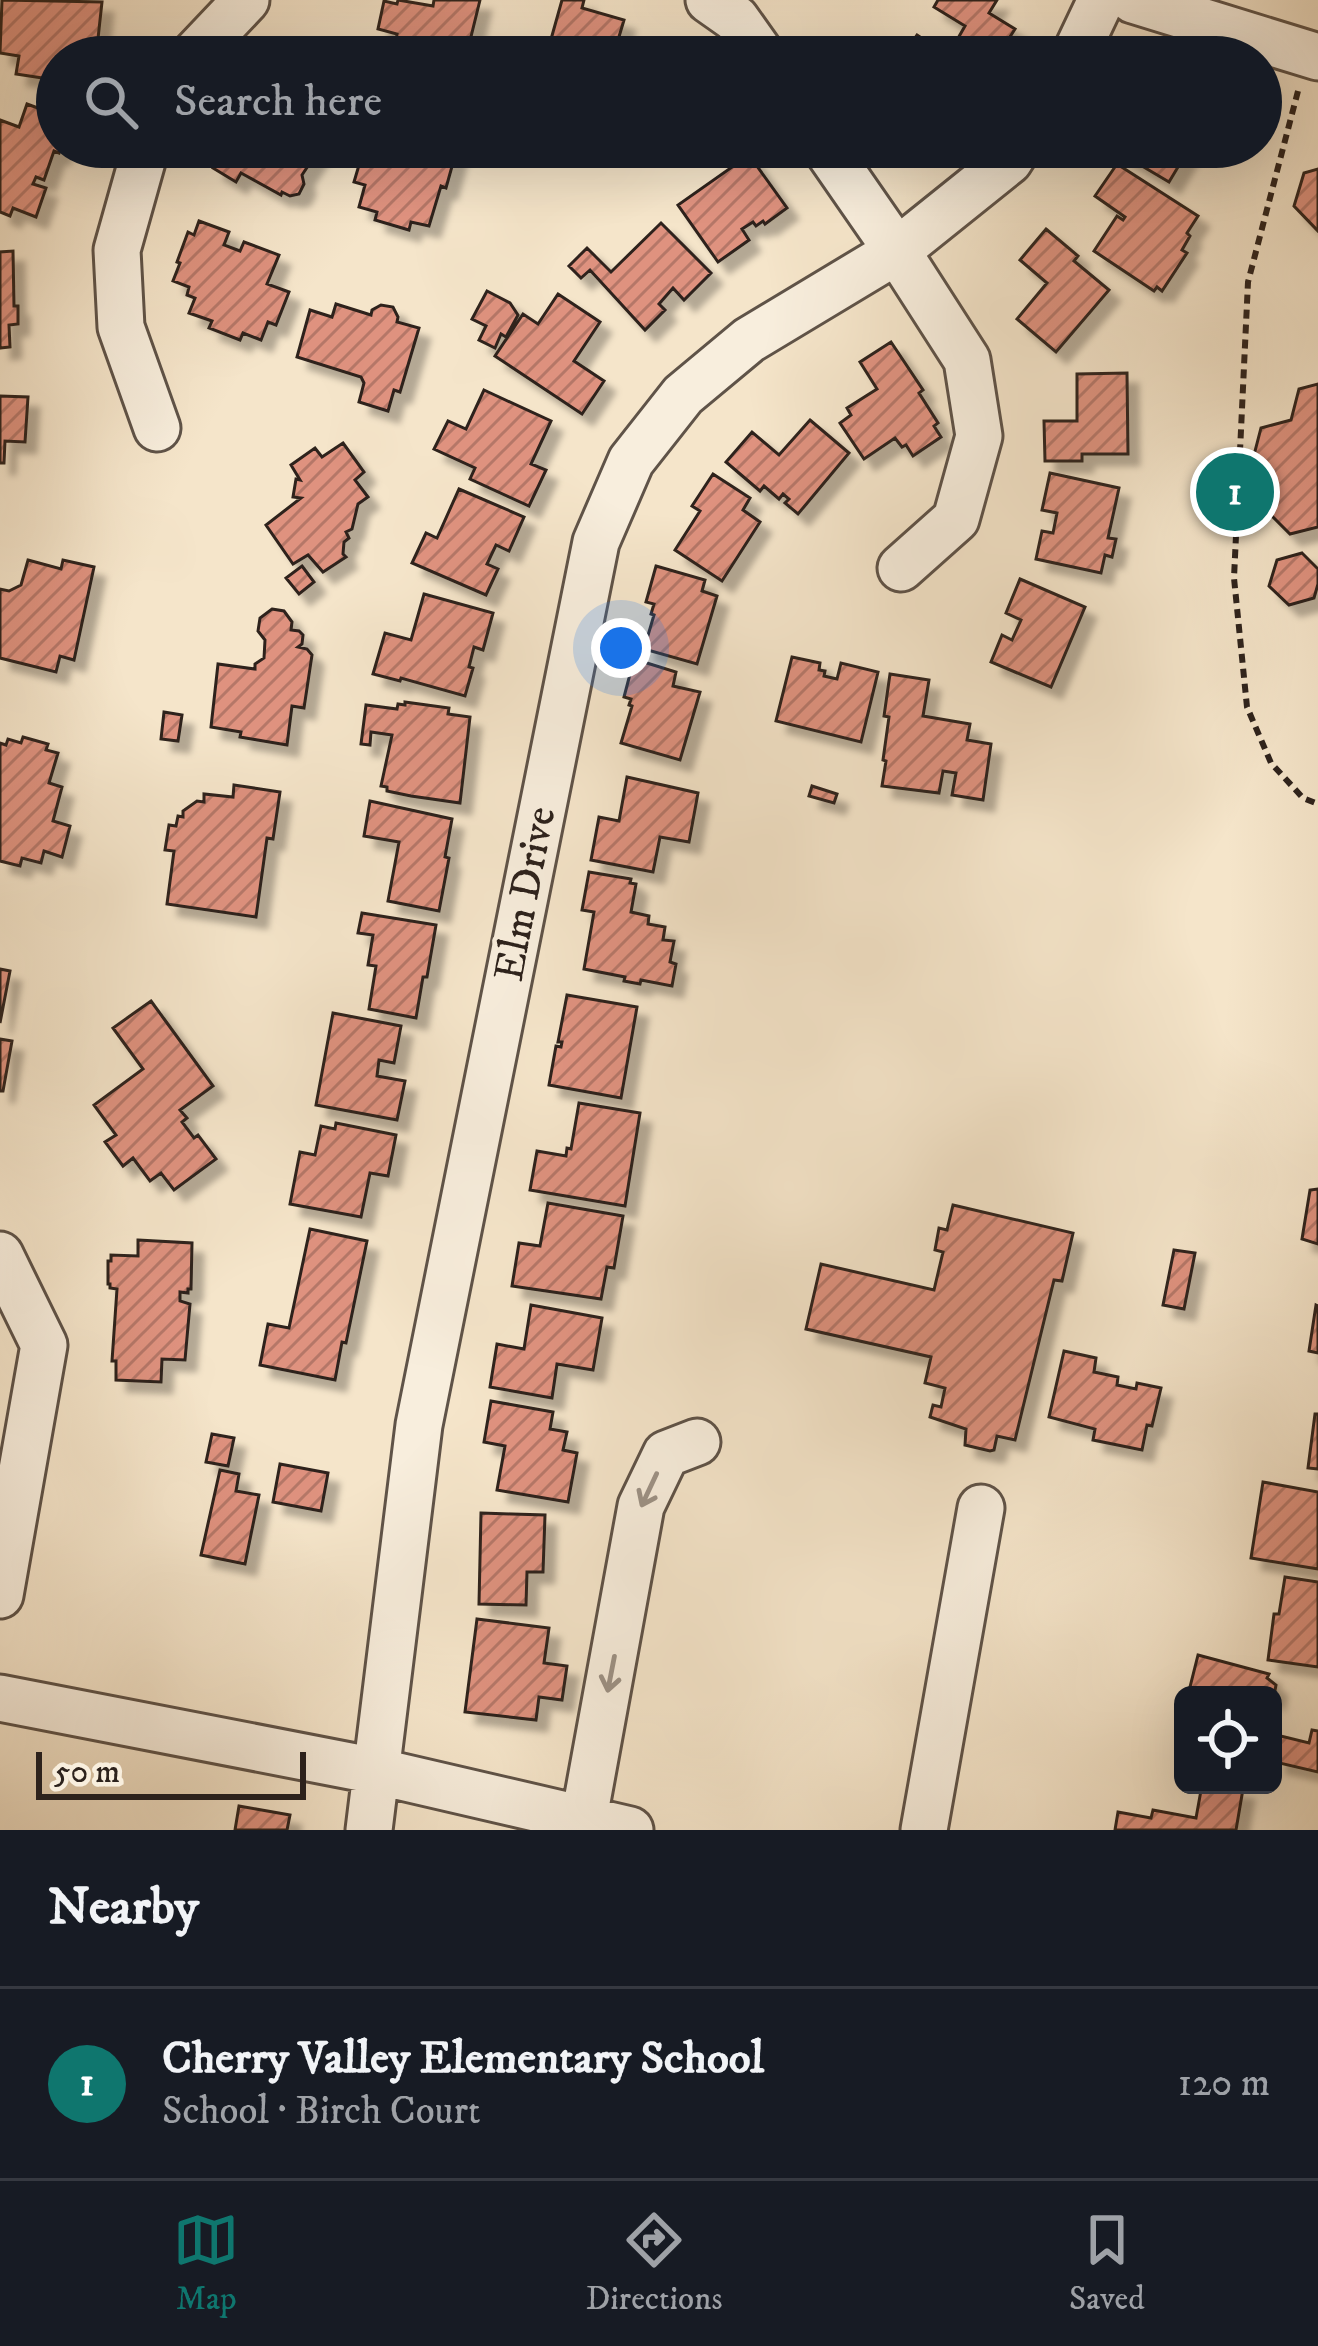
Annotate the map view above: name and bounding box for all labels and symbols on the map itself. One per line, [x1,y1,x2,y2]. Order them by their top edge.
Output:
pin: 1 [1196,447,1274,537]
your location [591,618,651,678]
street label: Elm Drive [484,802,568,986]
one-way arrow [637,1471,659,1507]
one-way arrow [599,1654,621,1693]
scale bar [36,1746,306,1799]

